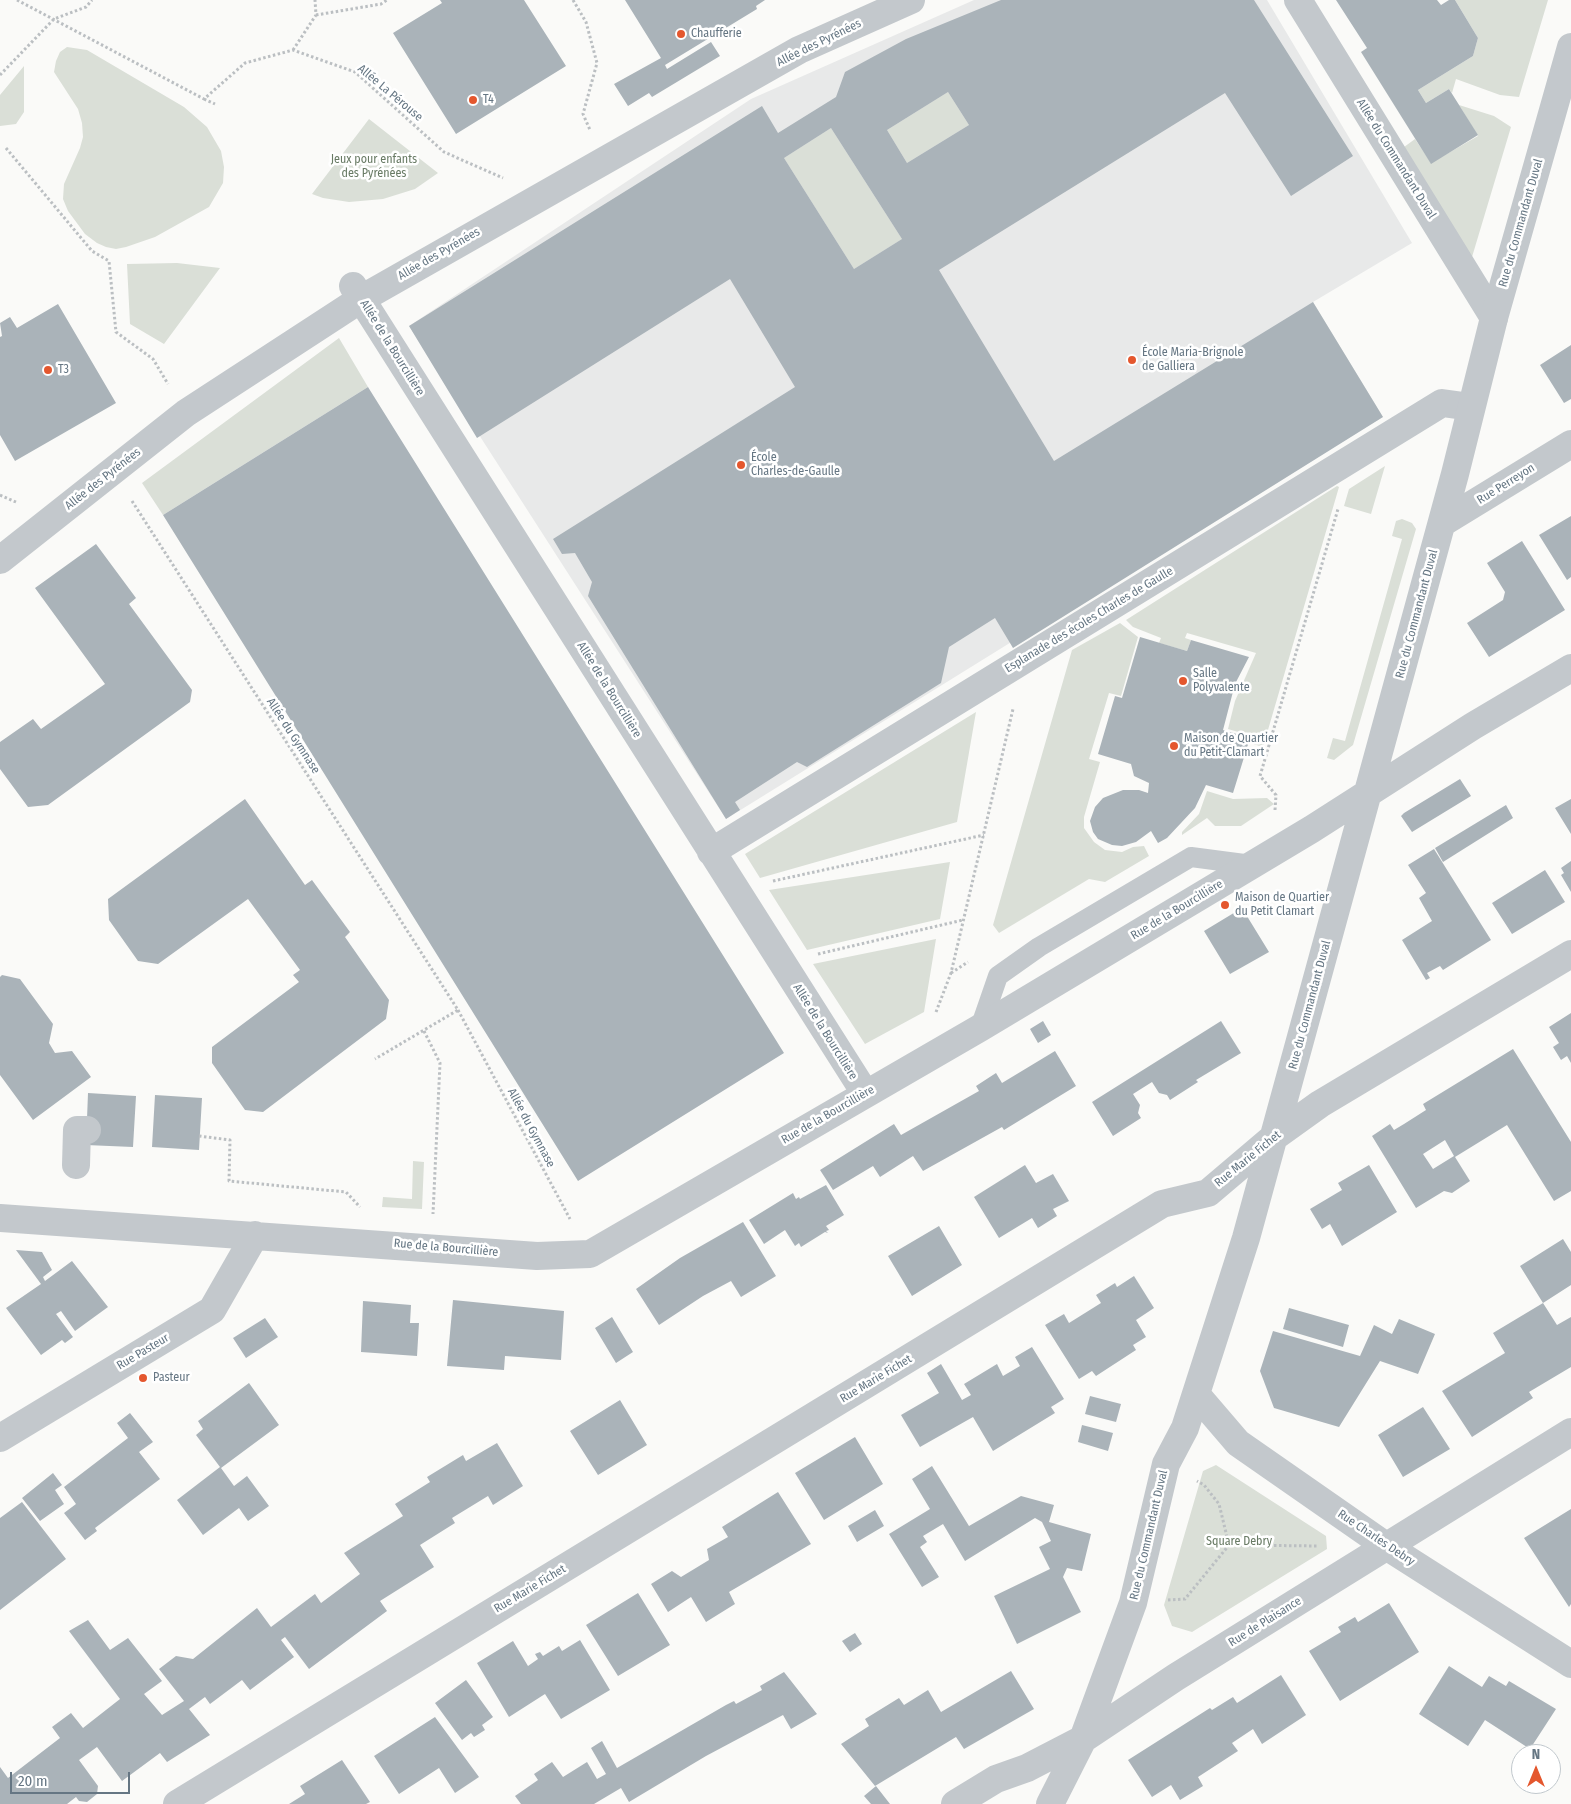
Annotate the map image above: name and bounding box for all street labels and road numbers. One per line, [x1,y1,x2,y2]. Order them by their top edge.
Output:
street label: Allée des Pyrénées [774,16,864,70]
street label: Allée La Pérouse [355,62,425,124]
street label: Allée du Commandant Duval [1353,97,1439,221]
street label: Rue du Commandant Duval [1496,157,1546,289]
street label: Allée des Pyrénées [395,225,483,283]
street label: Allée de la Bourcillière [357,297,427,399]
street label: Allée des Pyrénées [62,445,144,513]
street label: Rue Perreyon [1475,461,1537,507]
street label: Rue du Commandant Duval [1393,548,1441,680]
street label: Esplanade des écoles Charles de Gaulle [1002,564,1176,676]
street label: Allée de la Bourcillière [574,639,644,741]
street label: Allée du Gymnase [263,695,323,777]
street label: Rue de la Bourcillière [1128,877,1226,943]
street label: Rue du Commandant Duval [1286,939,1334,1071]
street label: Allée de la Bourcillière [790,981,860,1083]
street label: Rue de la Bourcillière [779,1083,877,1147]
street label: Allée du Gymnase [504,1086,558,1170]
street label: Rue Marie Fichet [1212,1128,1284,1190]
street label: Rue de la Bourcillière [393,1236,499,1260]
street label: Rue Pasteur [114,1331,172,1373]
street label: Rue Marie Fichet [838,1352,914,1406]
street label: Rue du Commandant Duval [1127,1469,1171,1601]
street label: Rue Charles Debry [1335,1507,1417,1569]
street label: Rue Marie Fichet [492,1562,568,1616]
street label: Rue de Plaisance [1226,1594,1304,1650]

